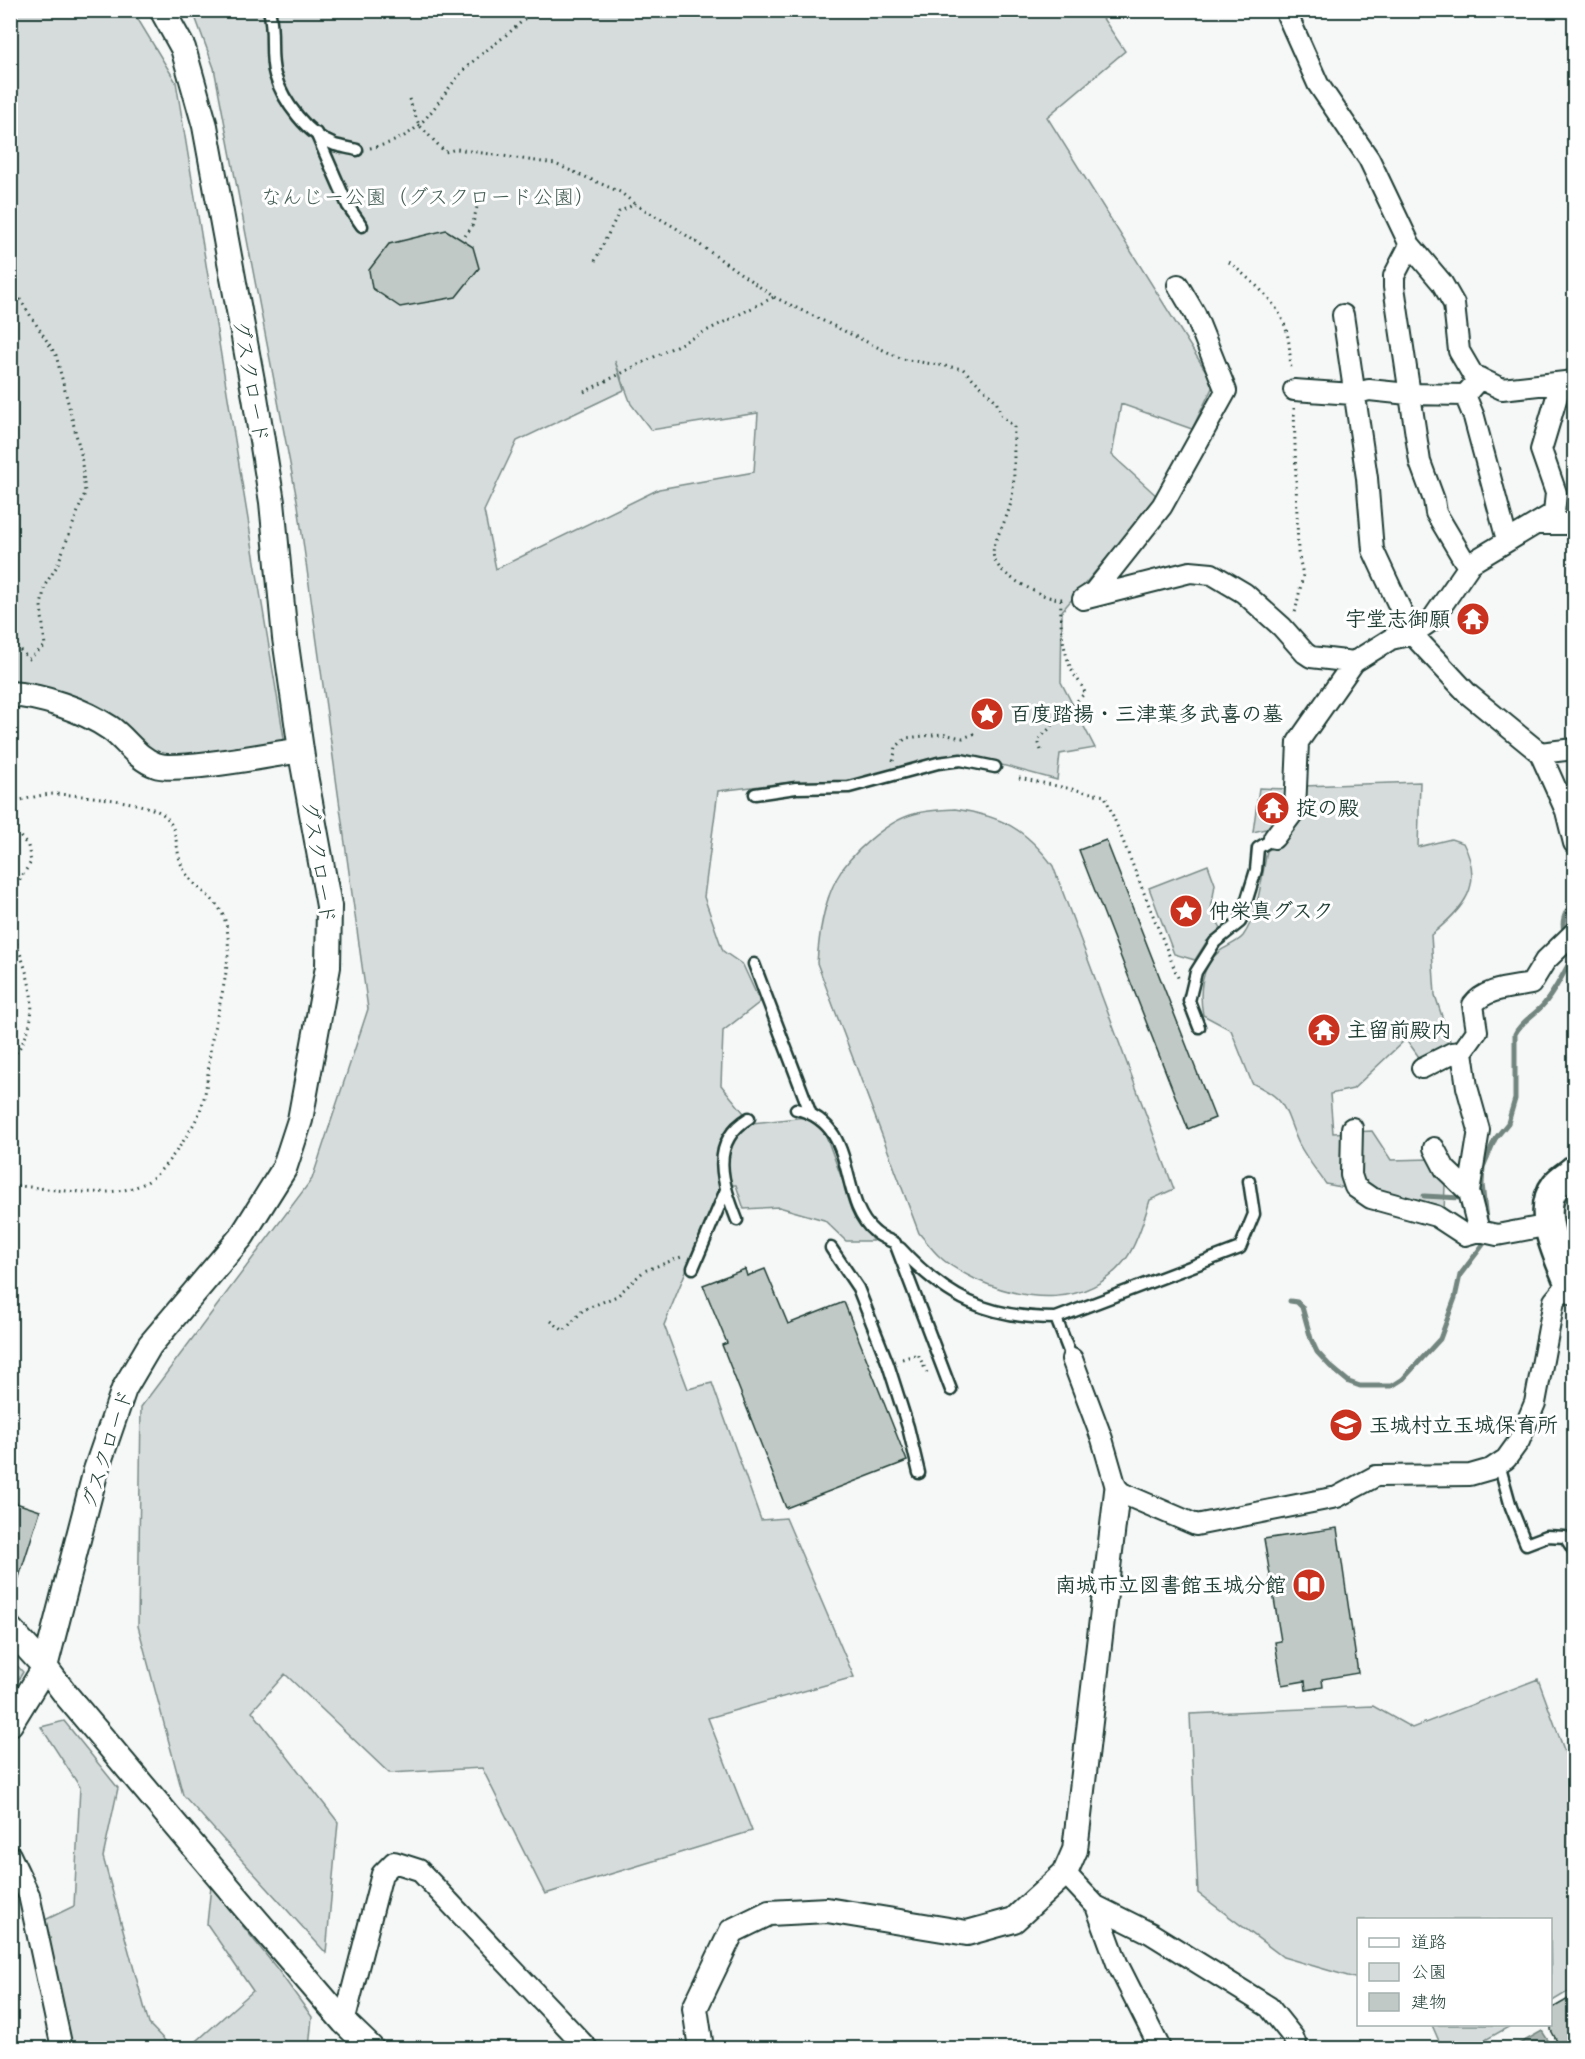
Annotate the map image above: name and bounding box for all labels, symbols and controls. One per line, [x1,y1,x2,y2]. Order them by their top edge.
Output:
park label: なんじー公園（グスクロード公園） [261,183,595,212]
street label: グスクロード [225,317,276,445]
temple icon: 宇堂志御願 [1455,601,1491,637]
place label: 宇堂志御願 [1345,605,1450,634]
place icon: 百度踏揚・三津葉多武喜の墓 [969,696,1005,732]
place label: 百度踏揚・三津葉多武喜の墓 [1010,700,1283,729]
temple icon: 掟の殿 [1255,790,1291,826]
place label: 掟の殿 [1296,794,1359,823]
street label: グスクロード [294,798,343,926]
place icon: 仲栄真グスク [1168,893,1204,929]
place label: 仲栄真グスク [1209,897,1334,926]
temple icon: 主留前殿内 [1306,1012,1342,1048]
place label: 主留前殿内 [1347,1016,1452,1045]
street label: グスクロード [74,1385,141,1513]
school or university icon: 玉城村立玉城保育所 [1328,1407,1364,1443]
place label: 玉城村立玉城保育所 [1369,1411,1558,1440]
library icon: 南城市立図書館玉城分館 [1291,1567,1327,1603]
place label: 南城市立図書館玉城分館 [1055,1571,1286,1600]
legend [1357,1918,1552,2026]
text: 道路 [1411,1930,1447,1955]
text: 公園 [1411,1960,1447,1985]
text: 建物 [1411,1990,1447,2015]

